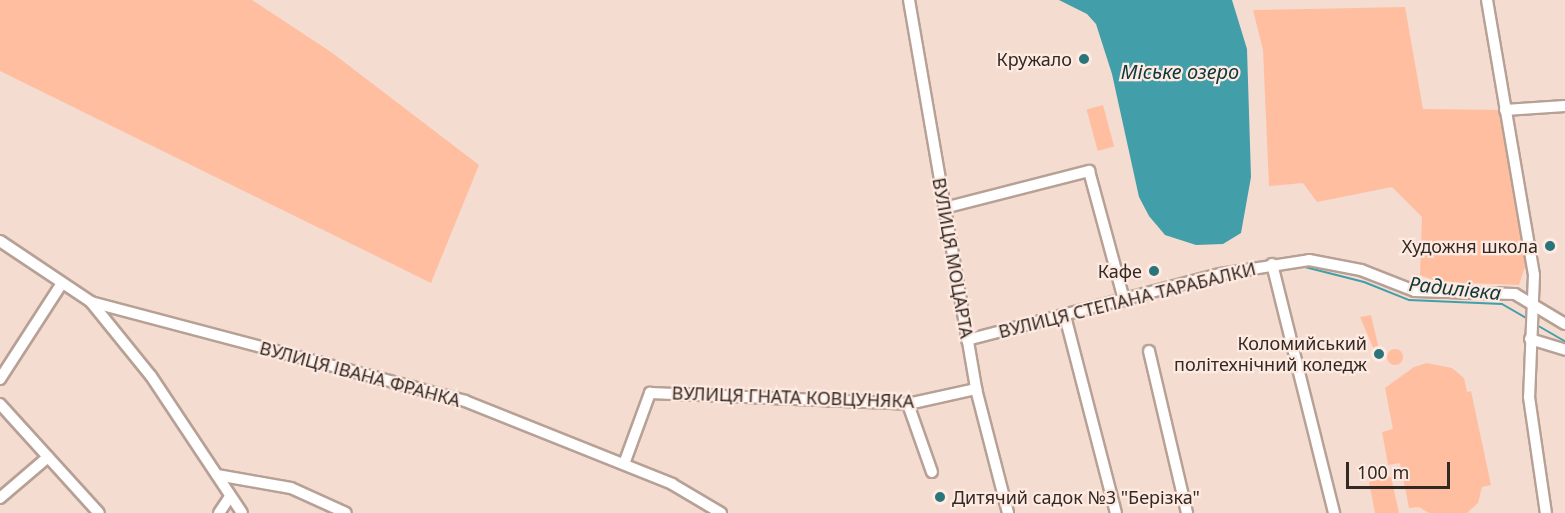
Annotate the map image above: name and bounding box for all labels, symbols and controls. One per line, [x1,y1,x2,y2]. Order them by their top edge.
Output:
place label: Кружало [997,48,1072,70]
marker: Кружало [1077,52,1091,66]
water label: Міське озеро [1121,59,1239,83]
street label: ВУЛИЦЯ МОЦАРТА [928,176,978,340]
place label: Художня школа [1402,235,1538,257]
marker: Художня школа [1543,239,1557,253]
street label: ВУЛИЦЯ СТЕПАНА ТАРАБАЛКИ [996,258,1258,342]
place label: Кафе [1098,260,1142,282]
marker: Кафе [1147,264,1161,278]
water label: Радилівка [1408,271,1502,305]
place label: Коломийський політехнічний коледж [1174,333,1367,376]
street label: ВУЛИЦЯ ІВАНА ФРАНКА [257,337,463,411]
marker: Коломийський політехнічний коледж [1372,347,1386,361]
street label: ВУЛИЦЯ ГНАТА КОВЦУНЯКА [671,382,915,412]
scale bar [1349,450,1452,488]
text: 100 m [1357,460,1409,484]
place label: Дитячий садок №3 "Берізка" [952,486,1200,508]
marker: Дитячий садок №3 "Берізка" [933,490,947,504]

